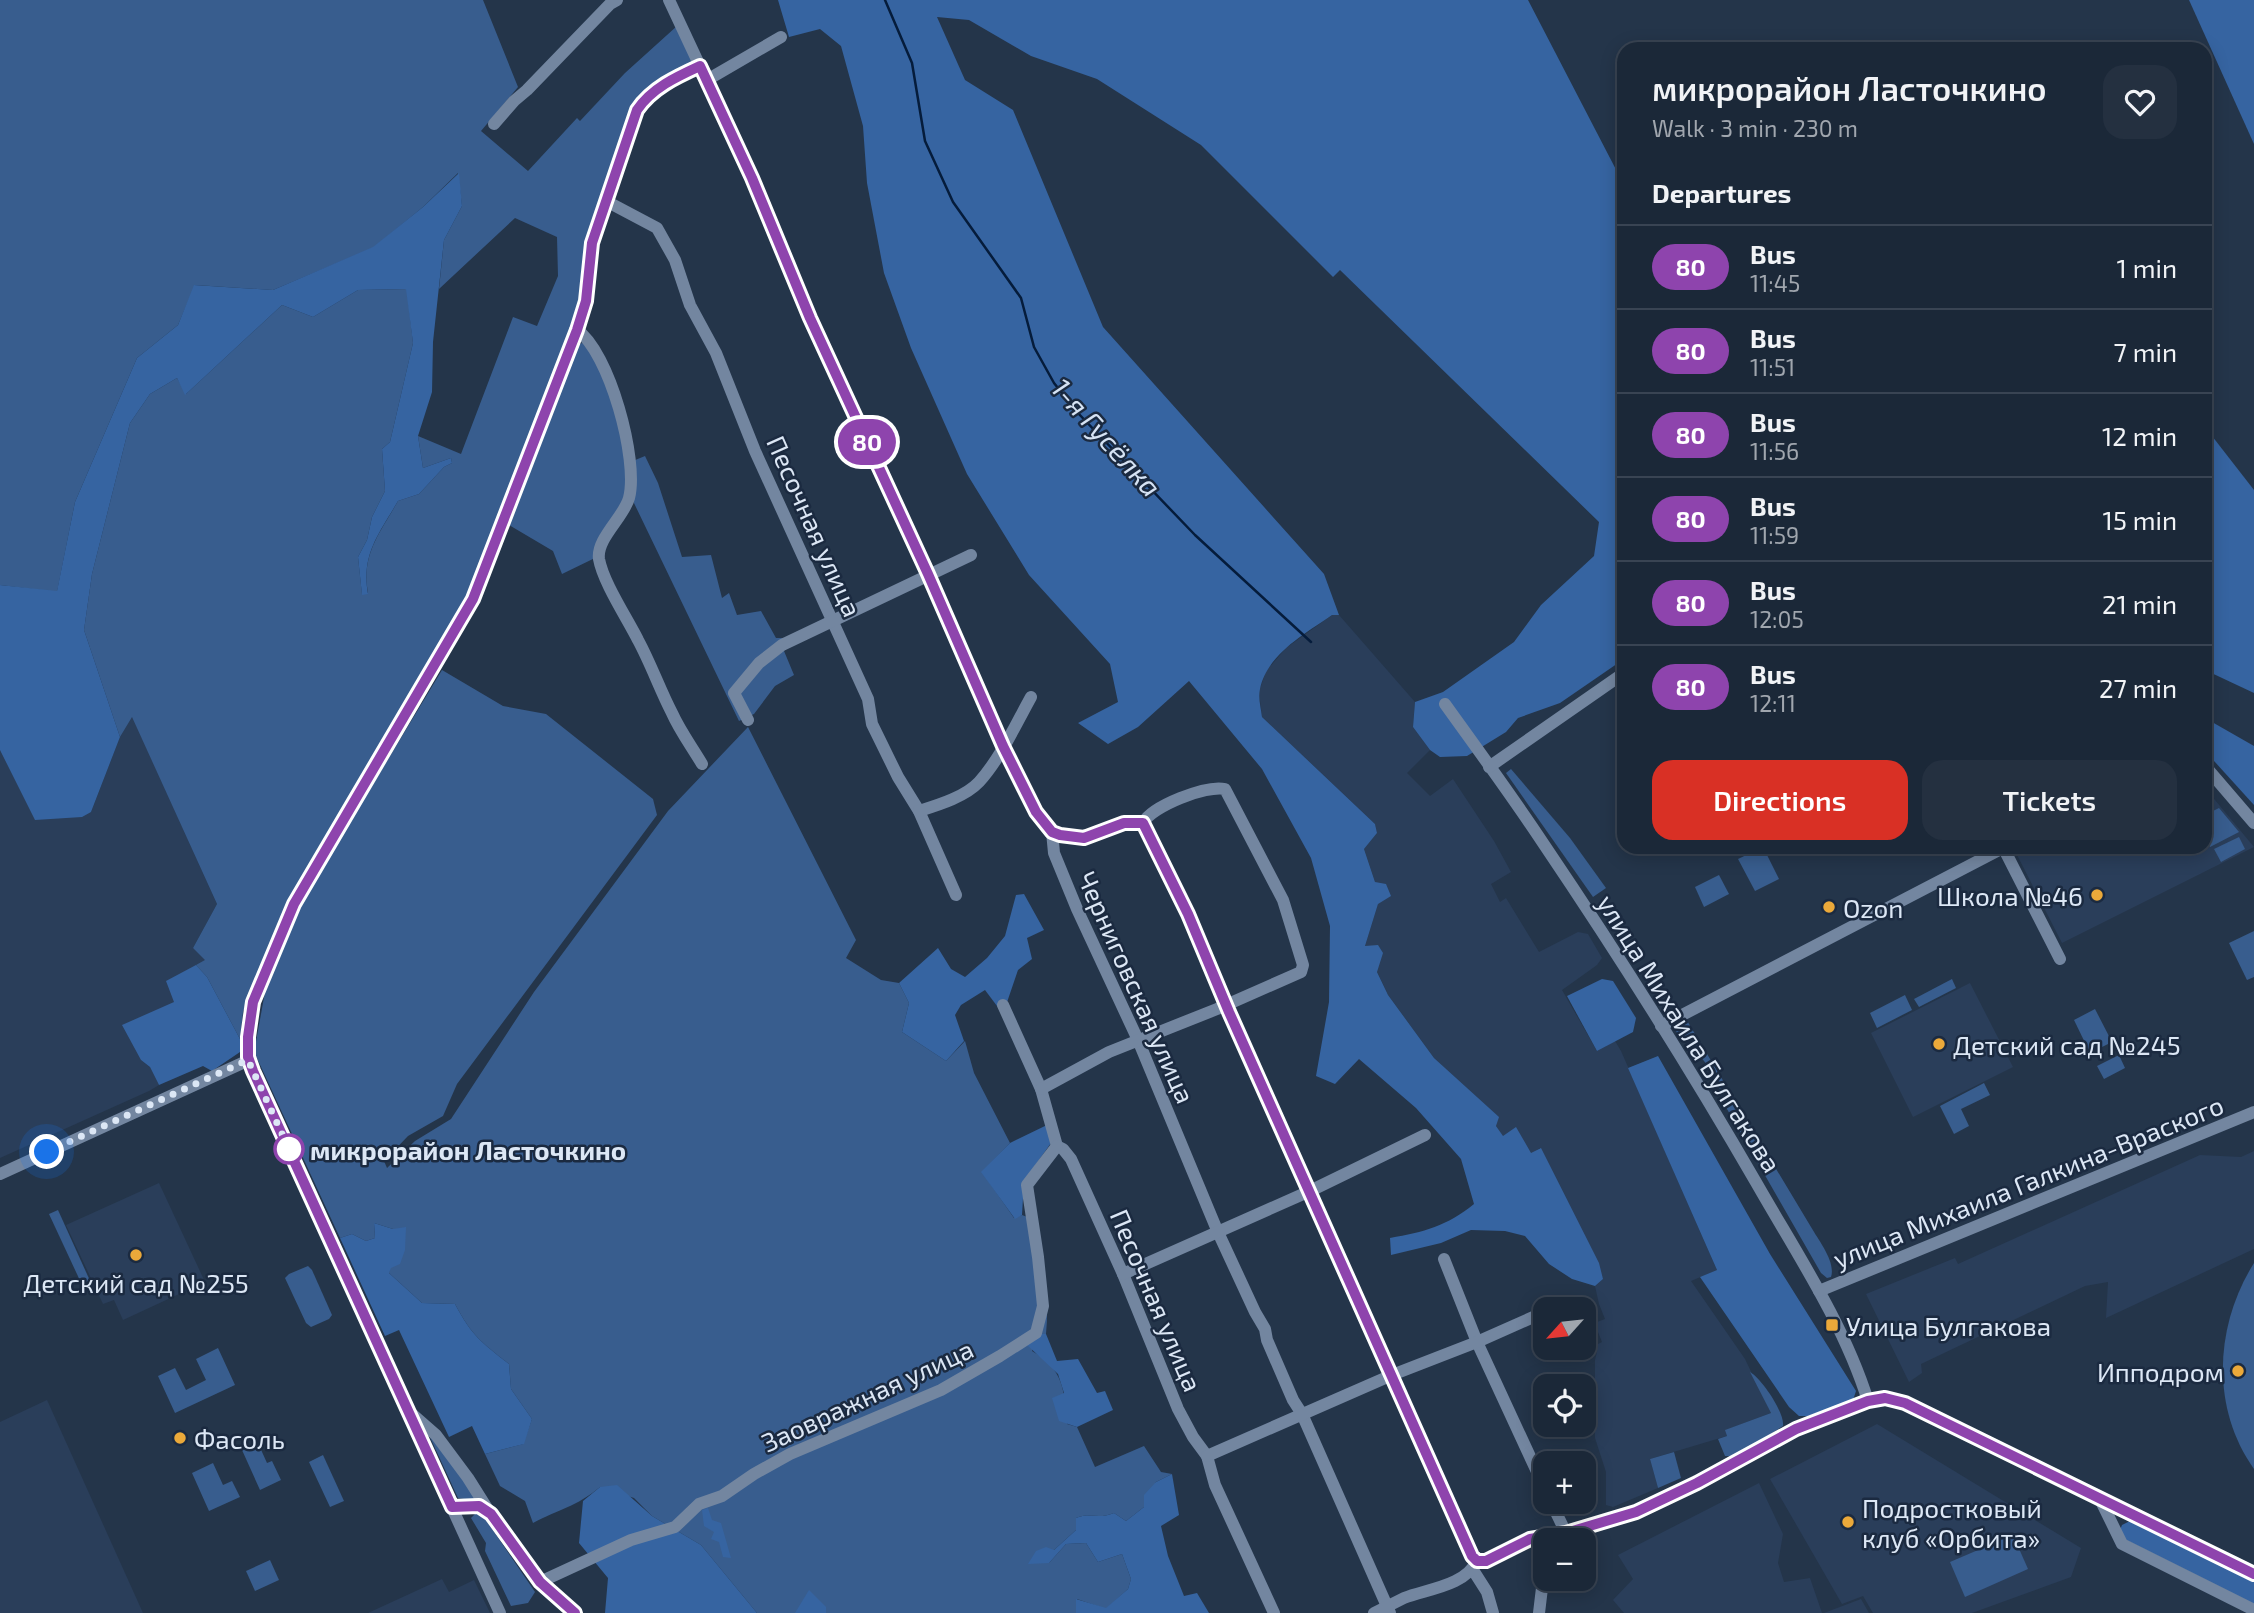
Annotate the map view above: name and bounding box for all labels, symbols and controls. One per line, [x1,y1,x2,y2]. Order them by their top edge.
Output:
button: heart [2103,65,2177,139]
text: микрорайон Ласточкино [1652,68,2047,108]
text: Walk · 3 min · 230 m [1652,114,1858,142]
text: Departures [1652,177,1791,208]
text: Bus [1750,238,1796,269]
text: 80 [1675,252,1706,281]
text: 1 min [2117,252,2177,283]
text: 11:45 [1750,269,1800,297]
text: Bus [1750,322,1796,353]
text: 80 [1675,336,1706,365]
text: 7 min [2114,336,2177,367]
text: 11:51 [1750,353,1795,381]
water label: 1-я Гусёлка [1045,371,1169,503]
text: Bus [1750,406,1796,437]
line badge: 80 [836,419,898,465]
text: 80 [1675,420,1706,449]
text: 12 min [2102,420,2177,451]
text: 80 [852,427,882,456]
street label: Песочная улица [760,431,869,622]
text: 11:56 [1750,437,1799,465]
text: Bus [1750,490,1796,521]
text: 80 [1675,504,1706,533]
text: 15 min [2103,504,2177,535]
text: 11:59 [1750,521,1799,549]
text: Bus [1750,574,1796,605]
text: 80 [1675,588,1706,617]
text: 21 min [2102,588,2177,619]
text: 12:05 [1750,605,1804,633]
text: Bus [1750,658,1796,689]
text: 80 [1675,672,1706,701]
text: 27 min [2099,672,2177,703]
text: 12:11 [1750,689,1796,717]
button: Directions [1652,760,1908,840]
button: Tickets [1922,760,2177,840]
street label: Черниговская улица [1071,866,1202,1108]
place label: Школа №46 [1937,880,2083,911]
marker: Школа №46 [2089,887,2105,903]
street label: улица Михаила Булгакова [1591,888,1788,1178]
place label: Ozon [1843,892,1903,923]
marker: Ozon [1821,899,1837,915]
place label: Детский сад №245 [1953,1029,2181,1060]
marker: Детский сад №245 [1931,1036,1947,1052]
street label: улица Михаила Галкина-Враского [1828,1088,2228,1275]
your location [29,1134,64,1169]
marker: микрорайон Ласточкино [274,1134,304,1164]
place label: микрорайон Ласточкино [310,1134,626,1165]
street label: Песочная улица [1104,1204,1209,1396]
marker: Детский сад №255 [128,1247,144,1263]
place label: Детский сад №255 [23,1267,249,1298]
north arrow [1533,1297,1596,1360]
map controls [1533,1297,1596,1591]
place label: Улица Булгакова [1846,1310,2051,1342]
marker: Улица Булгакова [1824,1317,1840,1333]
street label: Заовражная улица [756,1332,978,1459]
place label: Ипподром [2097,1356,2224,1387]
marker: Ипподром [2230,1363,2246,1379]
button: locate [1533,1374,1596,1437]
place label: Фасоль [194,1423,285,1454]
marker: Фасоль [172,1430,188,1446]
button: + [1533,1451,1596,1514]
place label: Подростковый клуб «Орбита» [1862,1492,2042,1554]
marker: Подростковый клуб «Орбита» [1840,1514,1856,1530]
button: − [1533,1528,1596,1591]

